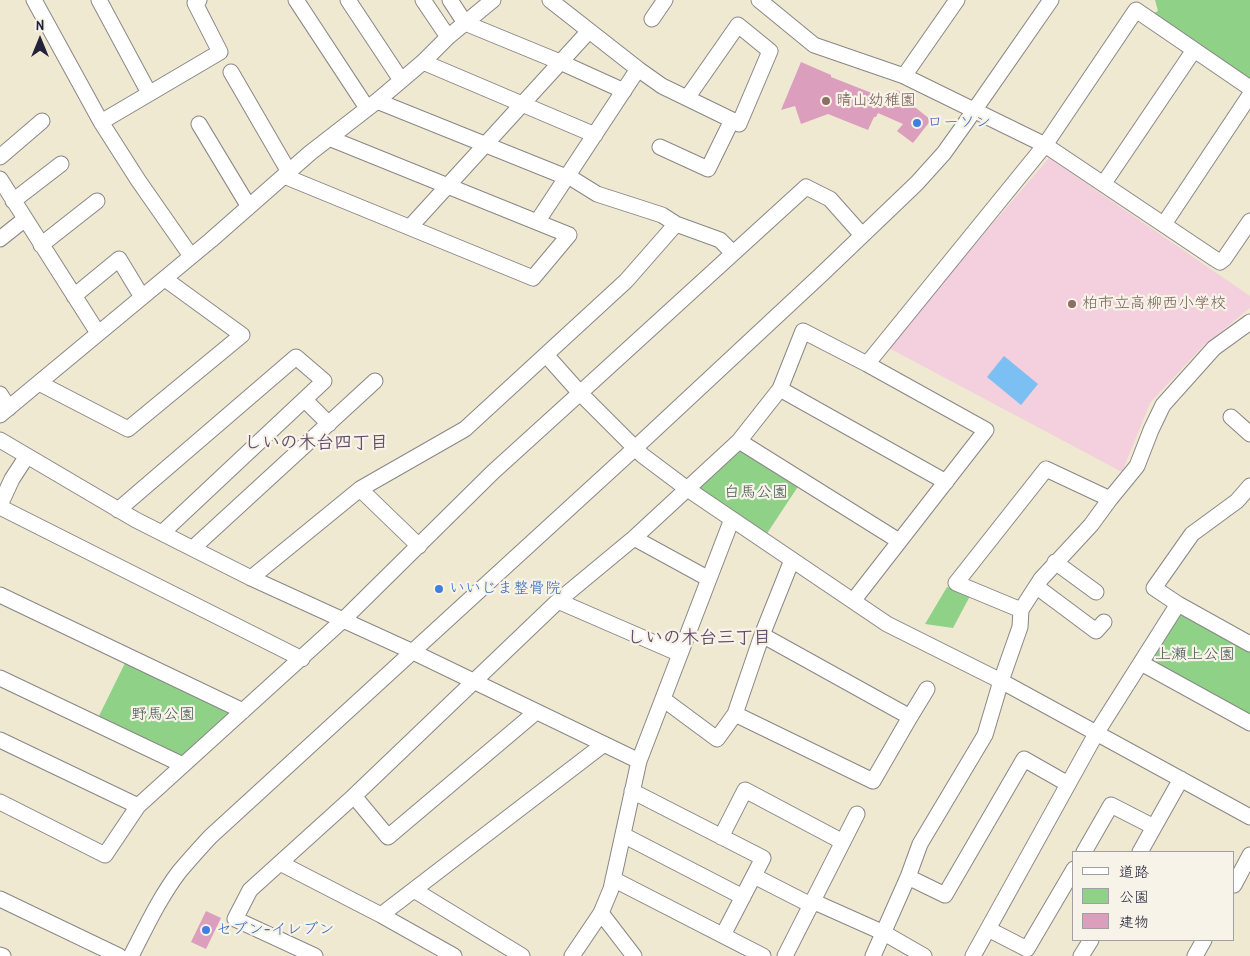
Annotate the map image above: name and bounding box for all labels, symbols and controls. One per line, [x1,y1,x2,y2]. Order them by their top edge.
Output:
north arrow [15,15,65,65]
text: N [36,15,44,34]
place label: 晴山幼稚園 [836,91,916,111]
marker: 晴山幼稚園 [820,95,832,107]
place label: ローソン [927,113,991,133]
marker: ローソン [911,117,923,129]
place label: 柏市立高柳西小学校 [1082,294,1226,314]
marker: 柏市立高柳西小学校 [1066,298,1078,310]
district label: しいの木台四丁目 [244,432,388,454]
park label: 白馬公園 [724,483,788,503]
place label: いいじま整骨院 [449,579,561,599]
marker: いいじま整骨院 [433,583,445,595]
district label: しいの木台三丁目 [627,627,771,649]
park label: 上瀬上公園 [1155,645,1235,665]
park label: 野馬公園 [131,705,195,725]
legend [1072,851,1235,941]
text: 道路 [1119,861,1149,882]
text: 公園 [1119,886,1149,907]
text: 建物 [1119,911,1149,932]
place label: セブン-イレブン [216,920,334,940]
marker: セブン-イレブン [200,924,212,936]

